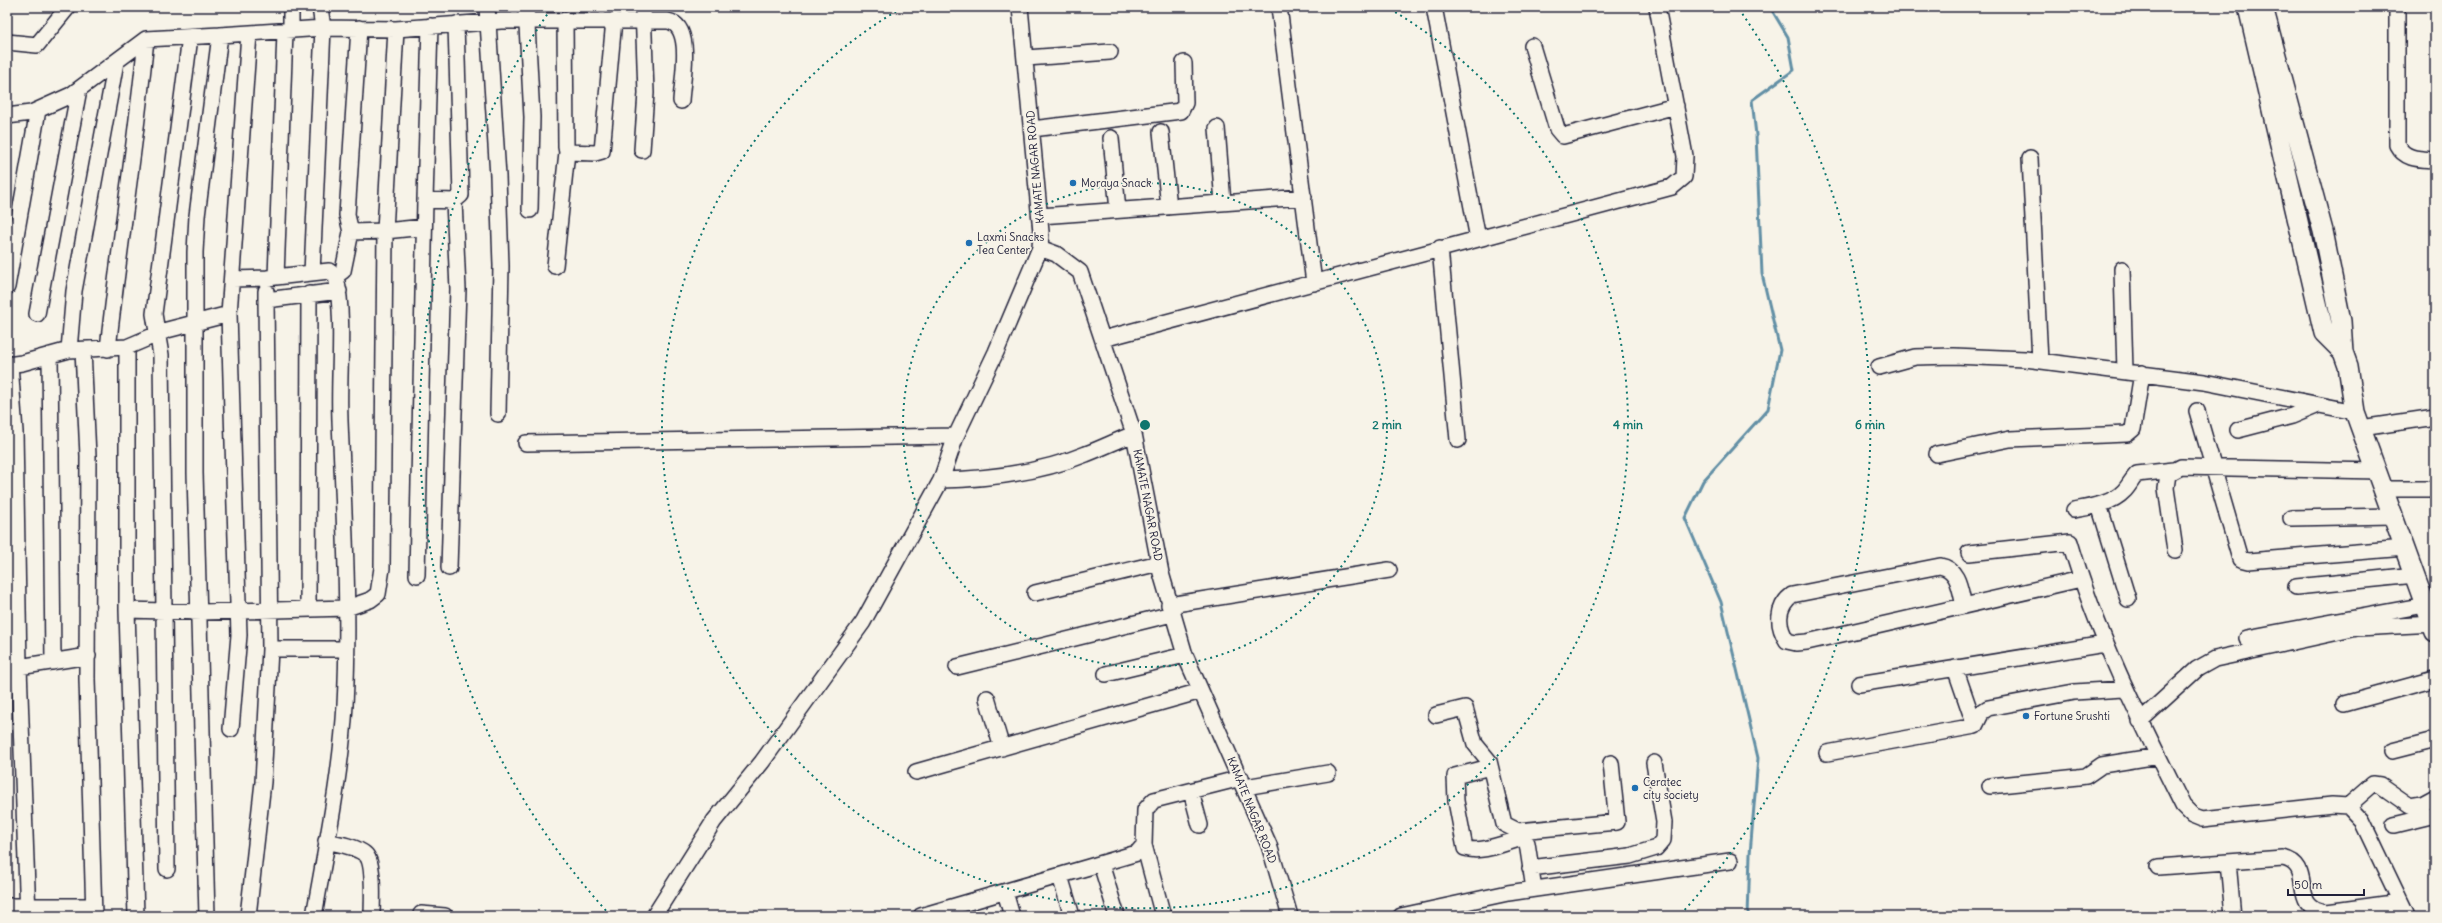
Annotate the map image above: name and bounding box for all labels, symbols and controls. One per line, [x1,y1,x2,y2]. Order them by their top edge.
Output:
street label: KAMATE NAGAR ROAD [1023,110,1047,224]
place label: Moraya Snack [1081,176,1152,190]
marker: Moraya Snack [1068,178,1078,188]
place label: Laxmi Snacks Tea Center [977,230,1044,257]
marker: Laxmi Snacks Tea Center [964,238,974,248]
text: 2 min [1372,417,1402,432]
text: 4 min [1613,417,1643,432]
text: 6 min [1855,417,1885,432]
centre of rings [1138,418,1152,432]
street label: KAMATE NAGAR ROAD [1130,448,1166,562]
place label: Fortune Srushti [2034,709,2110,723]
marker: Fortune Srushti [2021,711,2031,721]
street label: KAMATE NAGAR ROAD [1224,755,1280,866]
place label: Ceratec city society [1643,775,1699,802]
marker: Ceratec city society [1630,783,1640,793]
scale bar [2288,871,2364,897]
text: 50 m [2294,877,2323,892]

